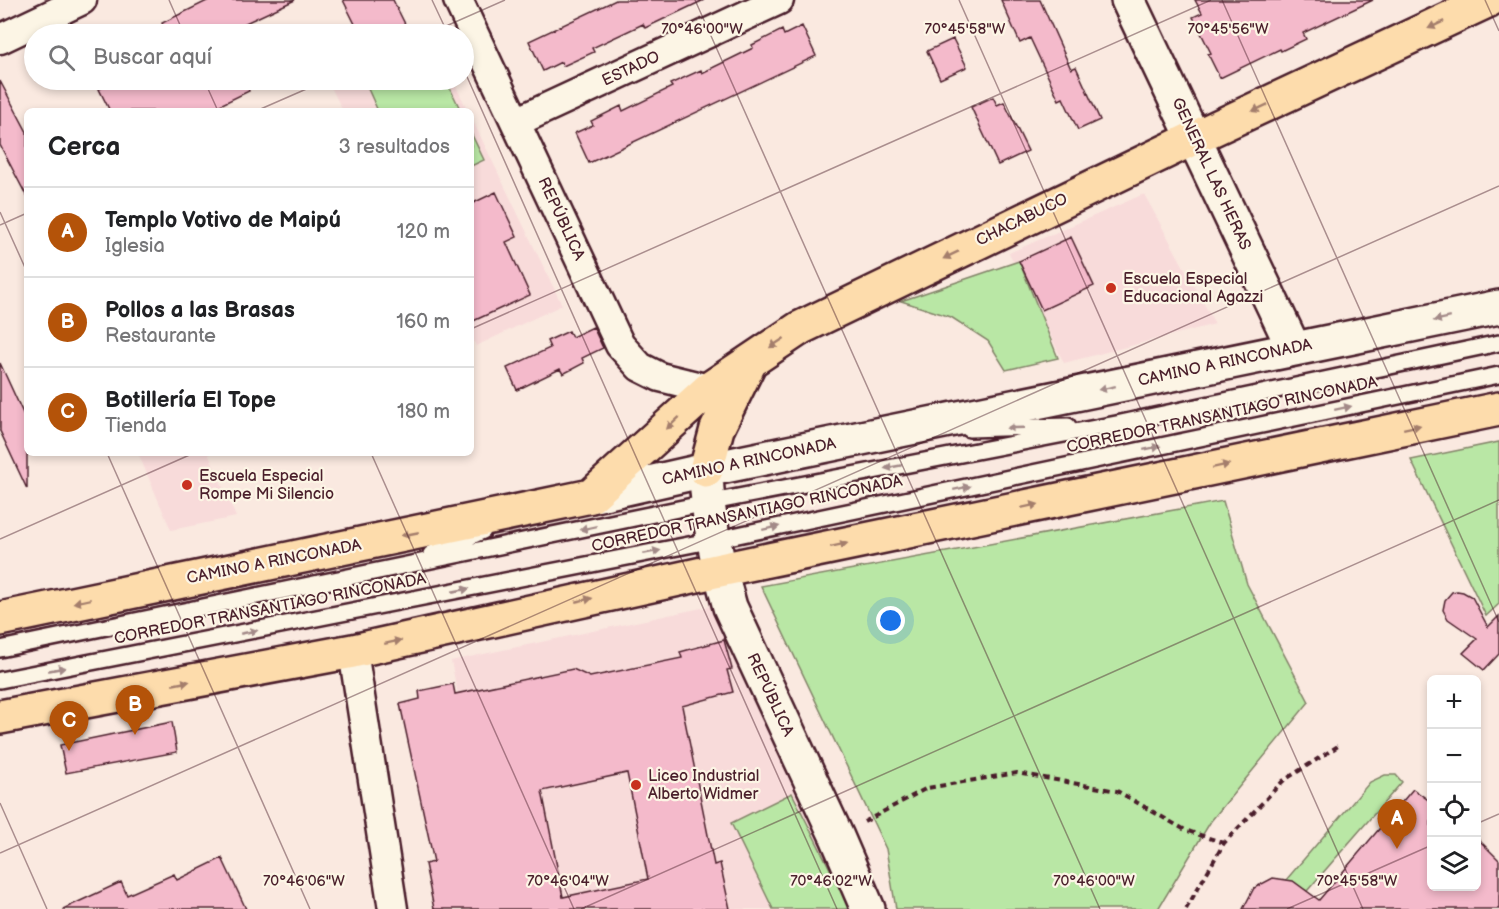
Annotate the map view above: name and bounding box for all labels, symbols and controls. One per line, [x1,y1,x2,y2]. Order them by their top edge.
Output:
text: 70°46'00"W [661,20,743,39]
text: 70°45'58"W [925,20,1006,39]
text: 70°45'56"W [1187,20,1269,39]
one-way arrow [1428,20,1445,29]
search box [24,24,474,90]
icon: search [45,41,78,74]
text: Buscar aquí [93,44,212,71]
street label: ESTADO [599,47,663,91]
street label: GENERAL LAS HERAS [1167,95,1255,253]
one-way arrow [1251,103,1268,112]
text: Cerca [48,132,120,163]
text: 3 resultados [339,135,450,159]
street label: REPÚBLICA [533,174,590,264]
street label: CHACABUCO [973,190,1071,250]
text: Templo Votivo de Maipú [105,207,341,234]
text: A [61,220,74,244]
text: 120 m [397,220,450,244]
text: Iglesia [105,234,165,258]
one-way arrow [942,250,959,259]
place label: Escuela Especial Educacional Agazzi [1123,270,1263,307]
marker: Escuela Especial Educacional Agazzi [1104,281,1118,295]
text: Pollos a las Brasas [105,297,295,324]
text: B [60,310,75,334]
text: 160 m [396,310,450,334]
one-way arrow [1432,315,1451,324]
text: Restaurante [105,324,216,348]
street label: CAMINO A RINCONADA [1136,335,1314,391]
one-way arrow [769,337,785,348]
street label: CORREDOR TRANSANTIAGO RINCONADA [1065,373,1379,457]
one-way arrow [1097,384,1116,393]
text: Botillería El Tope [105,387,276,414]
text: C [60,400,75,424]
text: 180 m [397,400,450,424]
one-way arrow [1334,403,1353,412]
text: Tienda [105,414,167,438]
one-way arrow [666,416,680,430]
one-way arrow [1402,422,1421,431]
one-way arrow [1006,423,1025,432]
street label: CAMINO A RINCONADA [660,434,838,490]
one-way arrow [1143,443,1162,452]
one-way arrow [1211,461,1230,470]
one-way arrow [884,463,903,472]
place label: Escuela Especial Rompe Mi Silencio [199,467,334,504]
street label: CORREDOR TRANSANTIAGO RINCONADA [590,472,904,556]
marker: Escuela Especial Rompe Mi Silencio [180,478,194,492]
one-way arrow [952,483,971,492]
one-way arrow [1020,501,1039,510]
one-way arrow [762,523,781,532]
one-way arrow [578,524,597,533]
one-way arrow [401,530,420,539]
street label: CAMINO A RINCONADA [185,536,363,588]
one-way arrow [829,540,848,549]
one-way arrow [643,547,662,556]
street label: CORREDOR TRANSANTIAGO RINCONADA [113,569,428,649]
one-way arrow [451,585,470,594]
one-way arrow [575,595,594,604]
one-way arrow [72,597,91,606]
your location [876,606,905,635]
one-way arrow [239,627,258,636]
one-way arrow [384,637,403,646]
street label: REPÚBLICA [742,650,799,740]
one-way arrow [48,664,67,673]
map controls [1427,675,1481,891]
button: + [1427,675,1481,729]
one-way arrow [172,678,191,687]
pin: B [116,686,154,735]
pin: C [50,702,88,751]
button: − [1427,729,1481,783]
place label: Liceo Industrial Alberto Widmer [648,767,759,804]
marker: Liceo Industrial Alberto Widmer [629,778,643,792]
button: locate [1427,783,1481,837]
pin: A [1378,800,1416,849]
button: layers [1427,837,1481,891]
text: 70°46'06"W [263,872,345,891]
text: 70°46'04"W [527,872,609,891]
text: 70°46'02"W [790,872,872,891]
text: 70°46'00"W [1053,872,1135,891]
text: 70°45'58"W [1317,872,1398,891]

